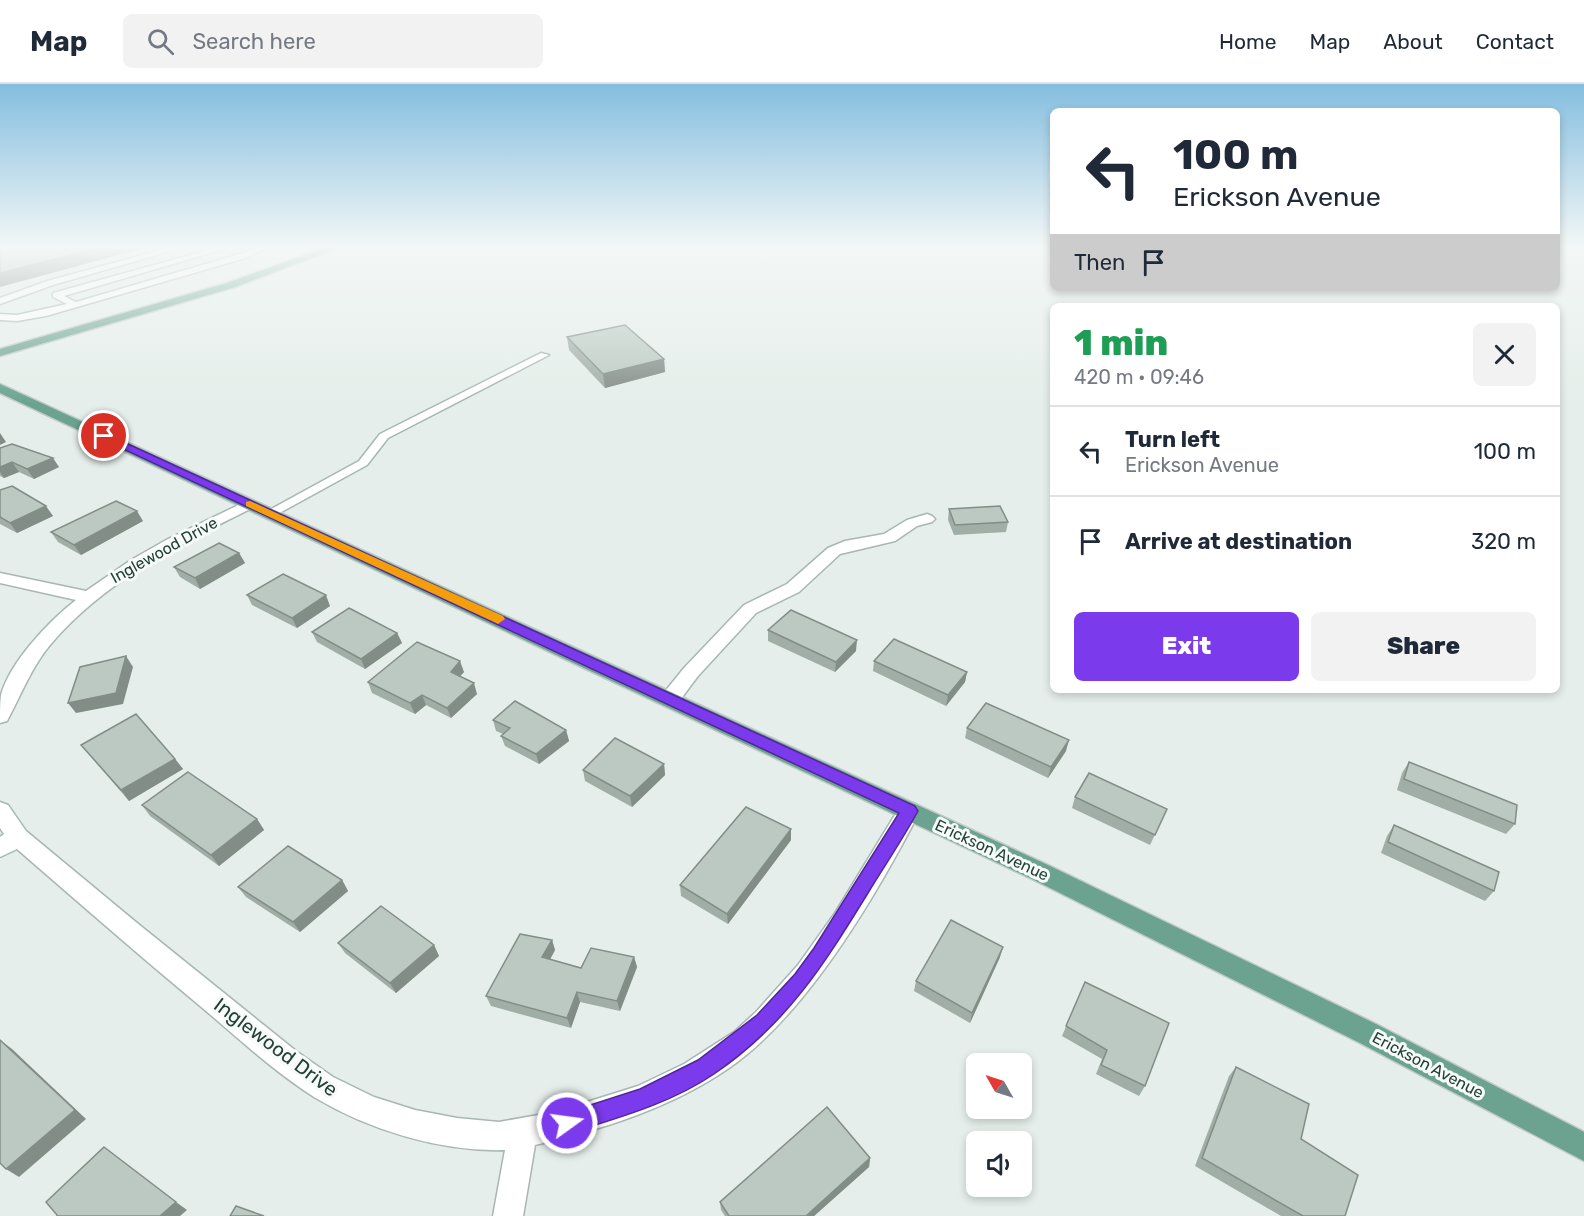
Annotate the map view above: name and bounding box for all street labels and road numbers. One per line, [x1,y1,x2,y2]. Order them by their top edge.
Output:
street label: Inglewood Drive [107,513,221,587]
street label: Erickson Avenue [932,815,1052,885]
street label: Inglewood Drive [209,993,343,1101]
street label: Erickson Avenue [1369,1028,1487,1102]

